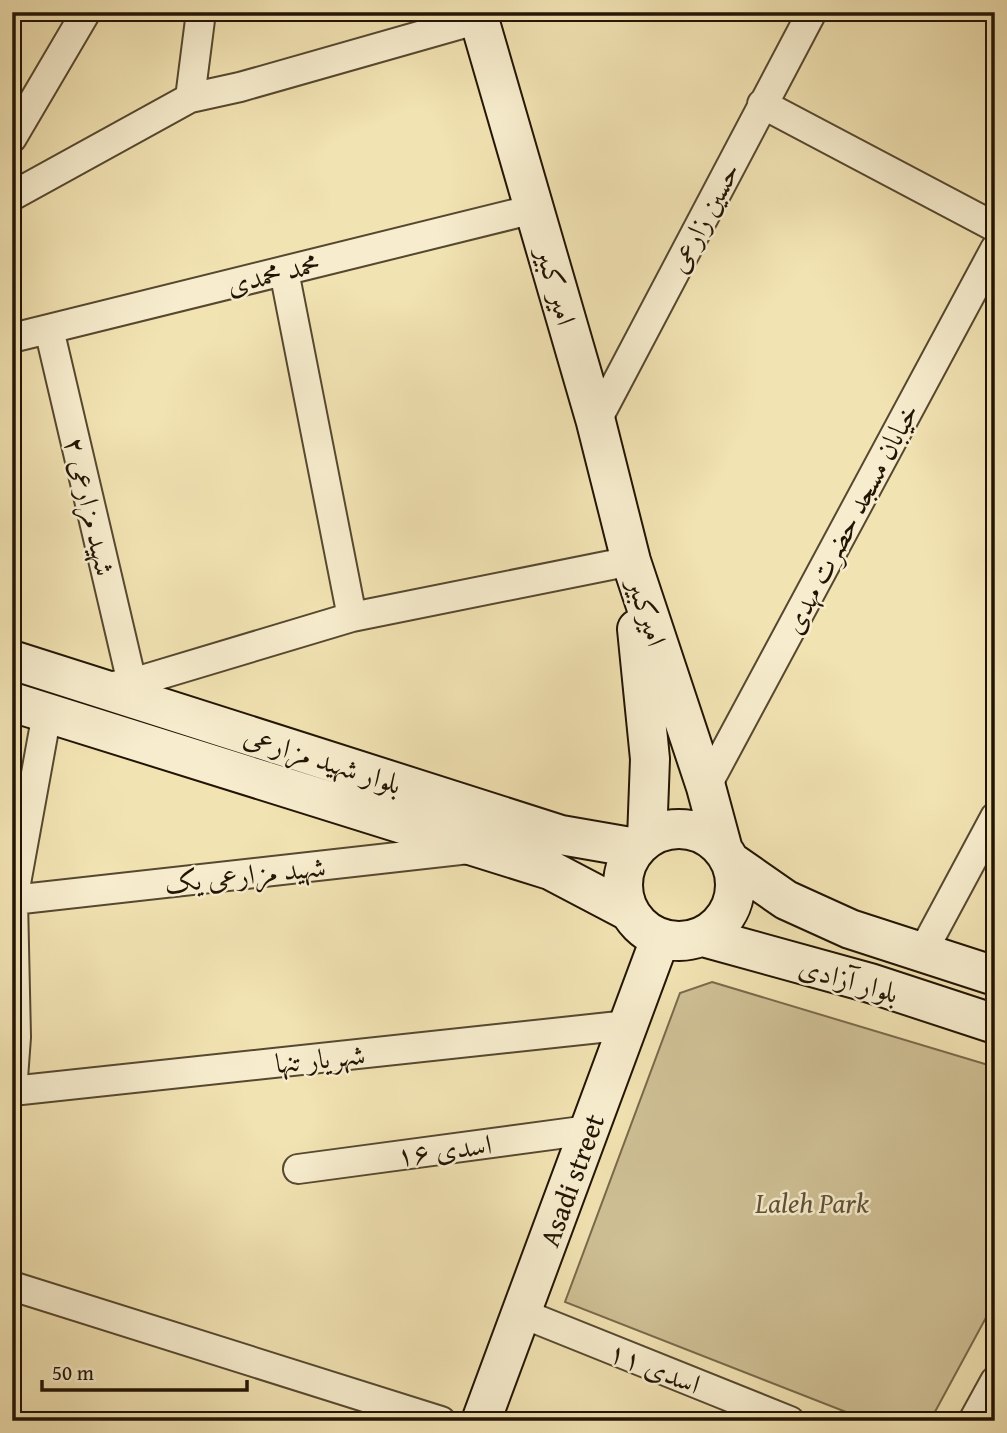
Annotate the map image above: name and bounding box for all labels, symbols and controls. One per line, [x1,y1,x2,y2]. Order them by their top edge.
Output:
street label: حسین زارعی [657,154,749,280]
street label: امیر کبیر [526,239,588,330]
street label: محمد محمدی [222,242,324,304]
street label: خیابان مسجد حضرت مهدی [772,395,928,641]
street label: شهید مزارعی ۲ [55,432,127,580]
street label: امیرکبیر [617,570,678,651]
street label: بلوار شهید مزارعی [239,714,407,804]
street label: شهید مزارعی یک [162,845,328,903]
street label: بلوار آزادی [794,945,904,1013]
street label: شهریار تنها [273,1033,367,1083]
street label: Asadi street [528,1108,614,1252]
street label: اسدی ۱۶ [394,1123,494,1175]
park label: Laleh Park [754,1182,869,1223]
street label: اسدی ۱۱ [603,1330,707,1404]
scale bar [42,1349,247,1393]
text: 50 m [52,1357,94,1388]

